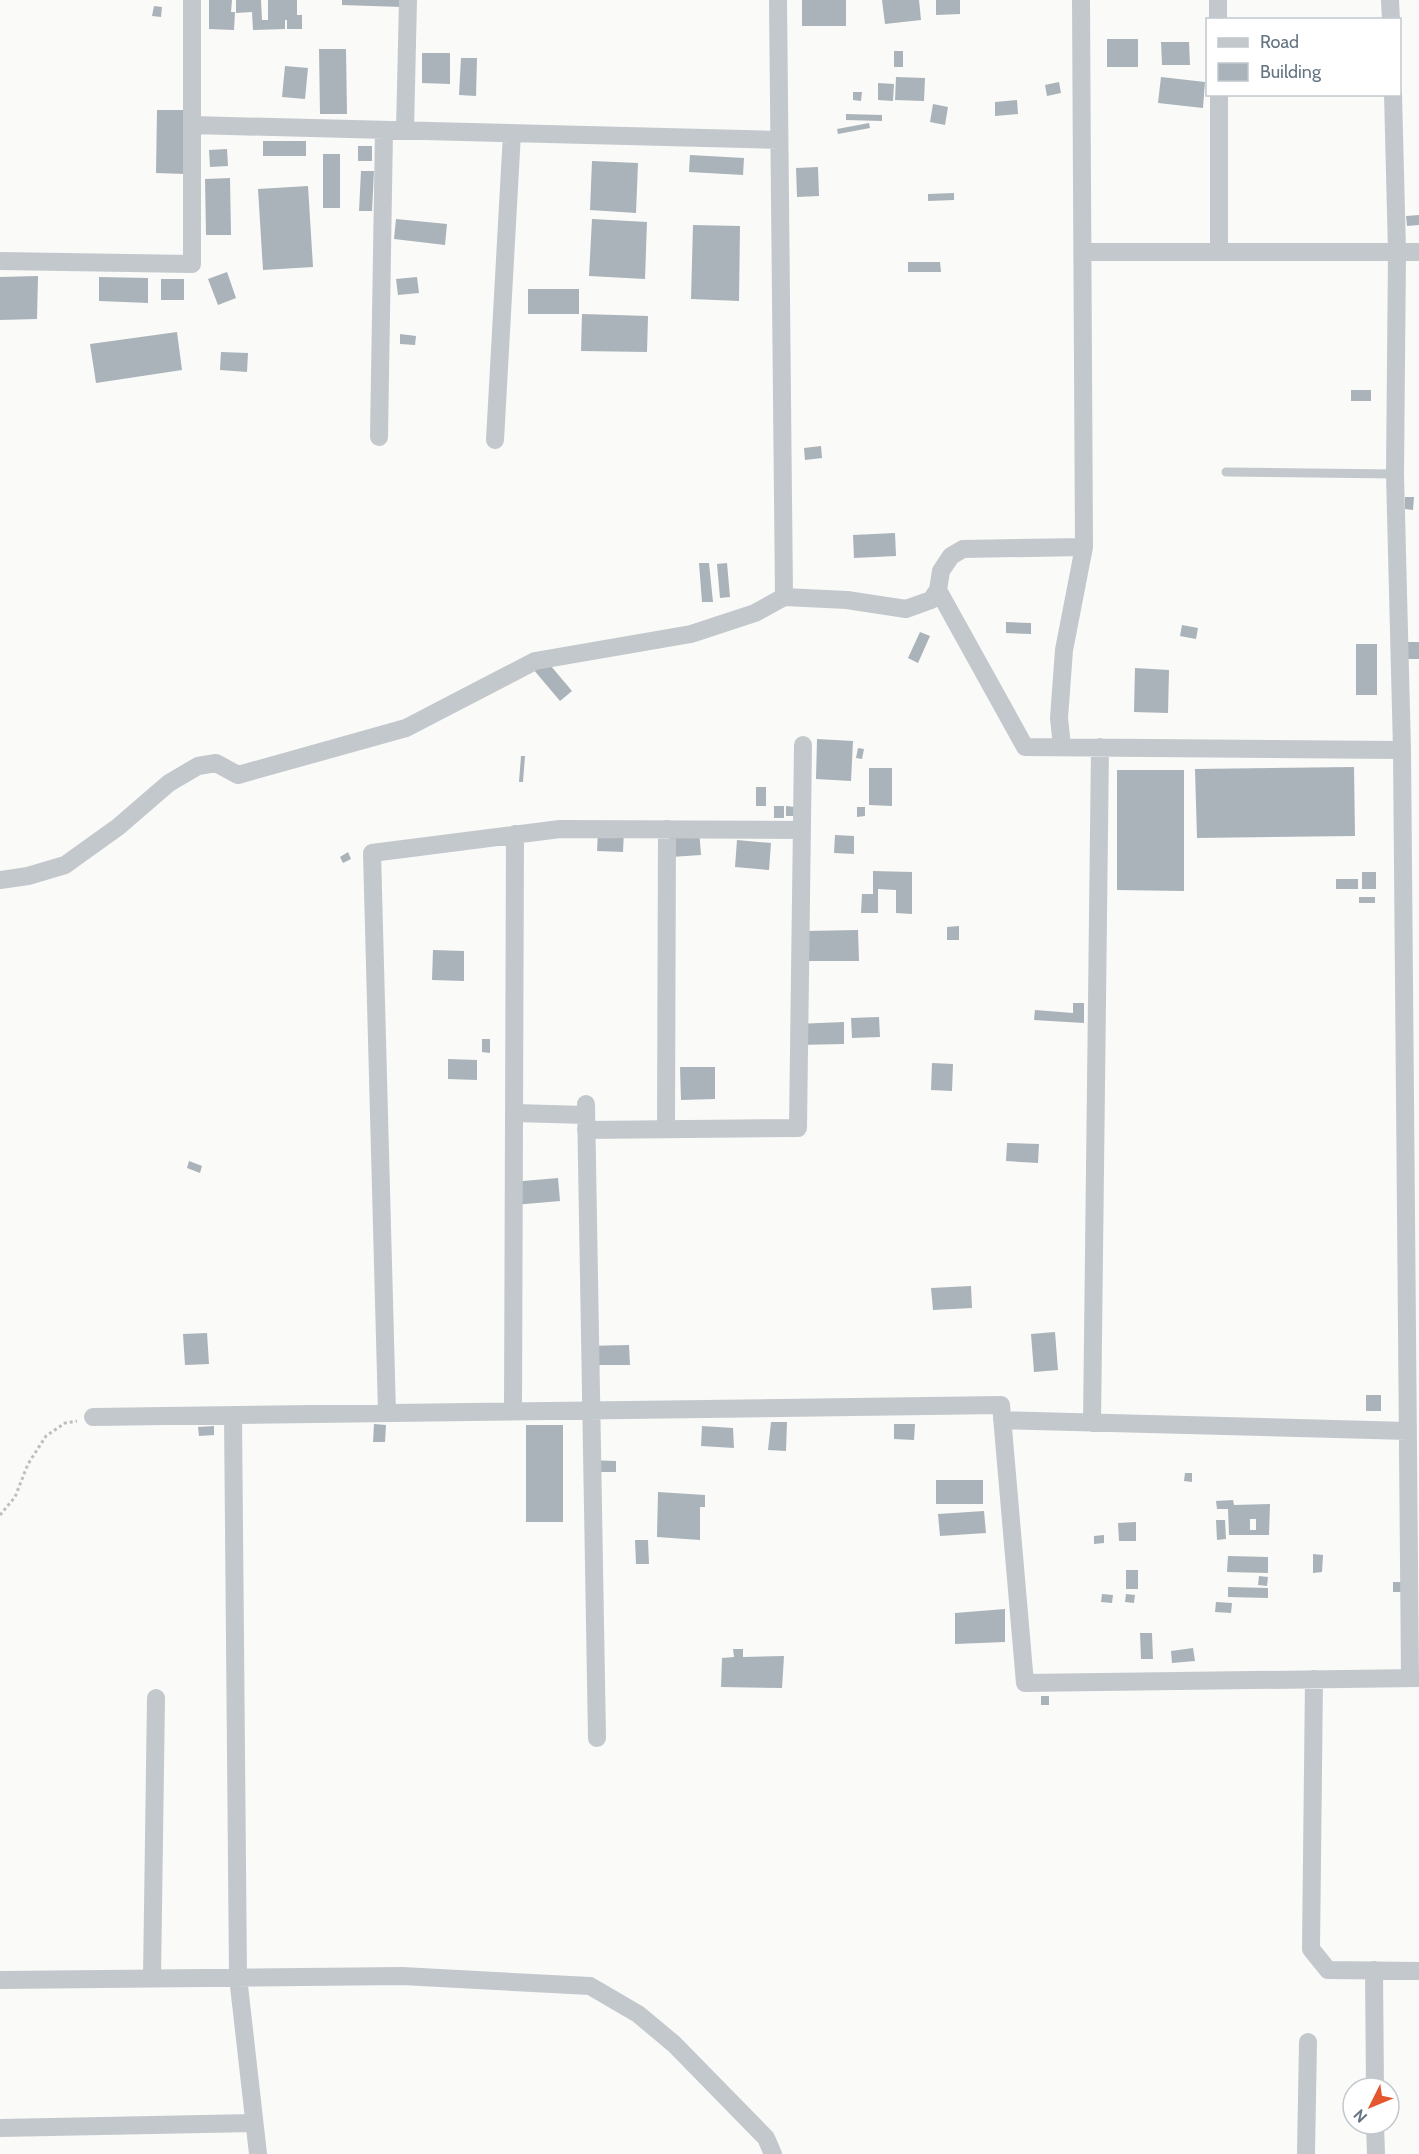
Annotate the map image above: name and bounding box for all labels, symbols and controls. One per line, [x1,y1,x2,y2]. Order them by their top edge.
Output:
legend [1206,18,1401,96]
text: Road [1260,31,1299,53]
text: Building [1260,61,1322,83]
north arrow [1341,2076,1401,2136]
text: N [1350,2105,1371,2127]

